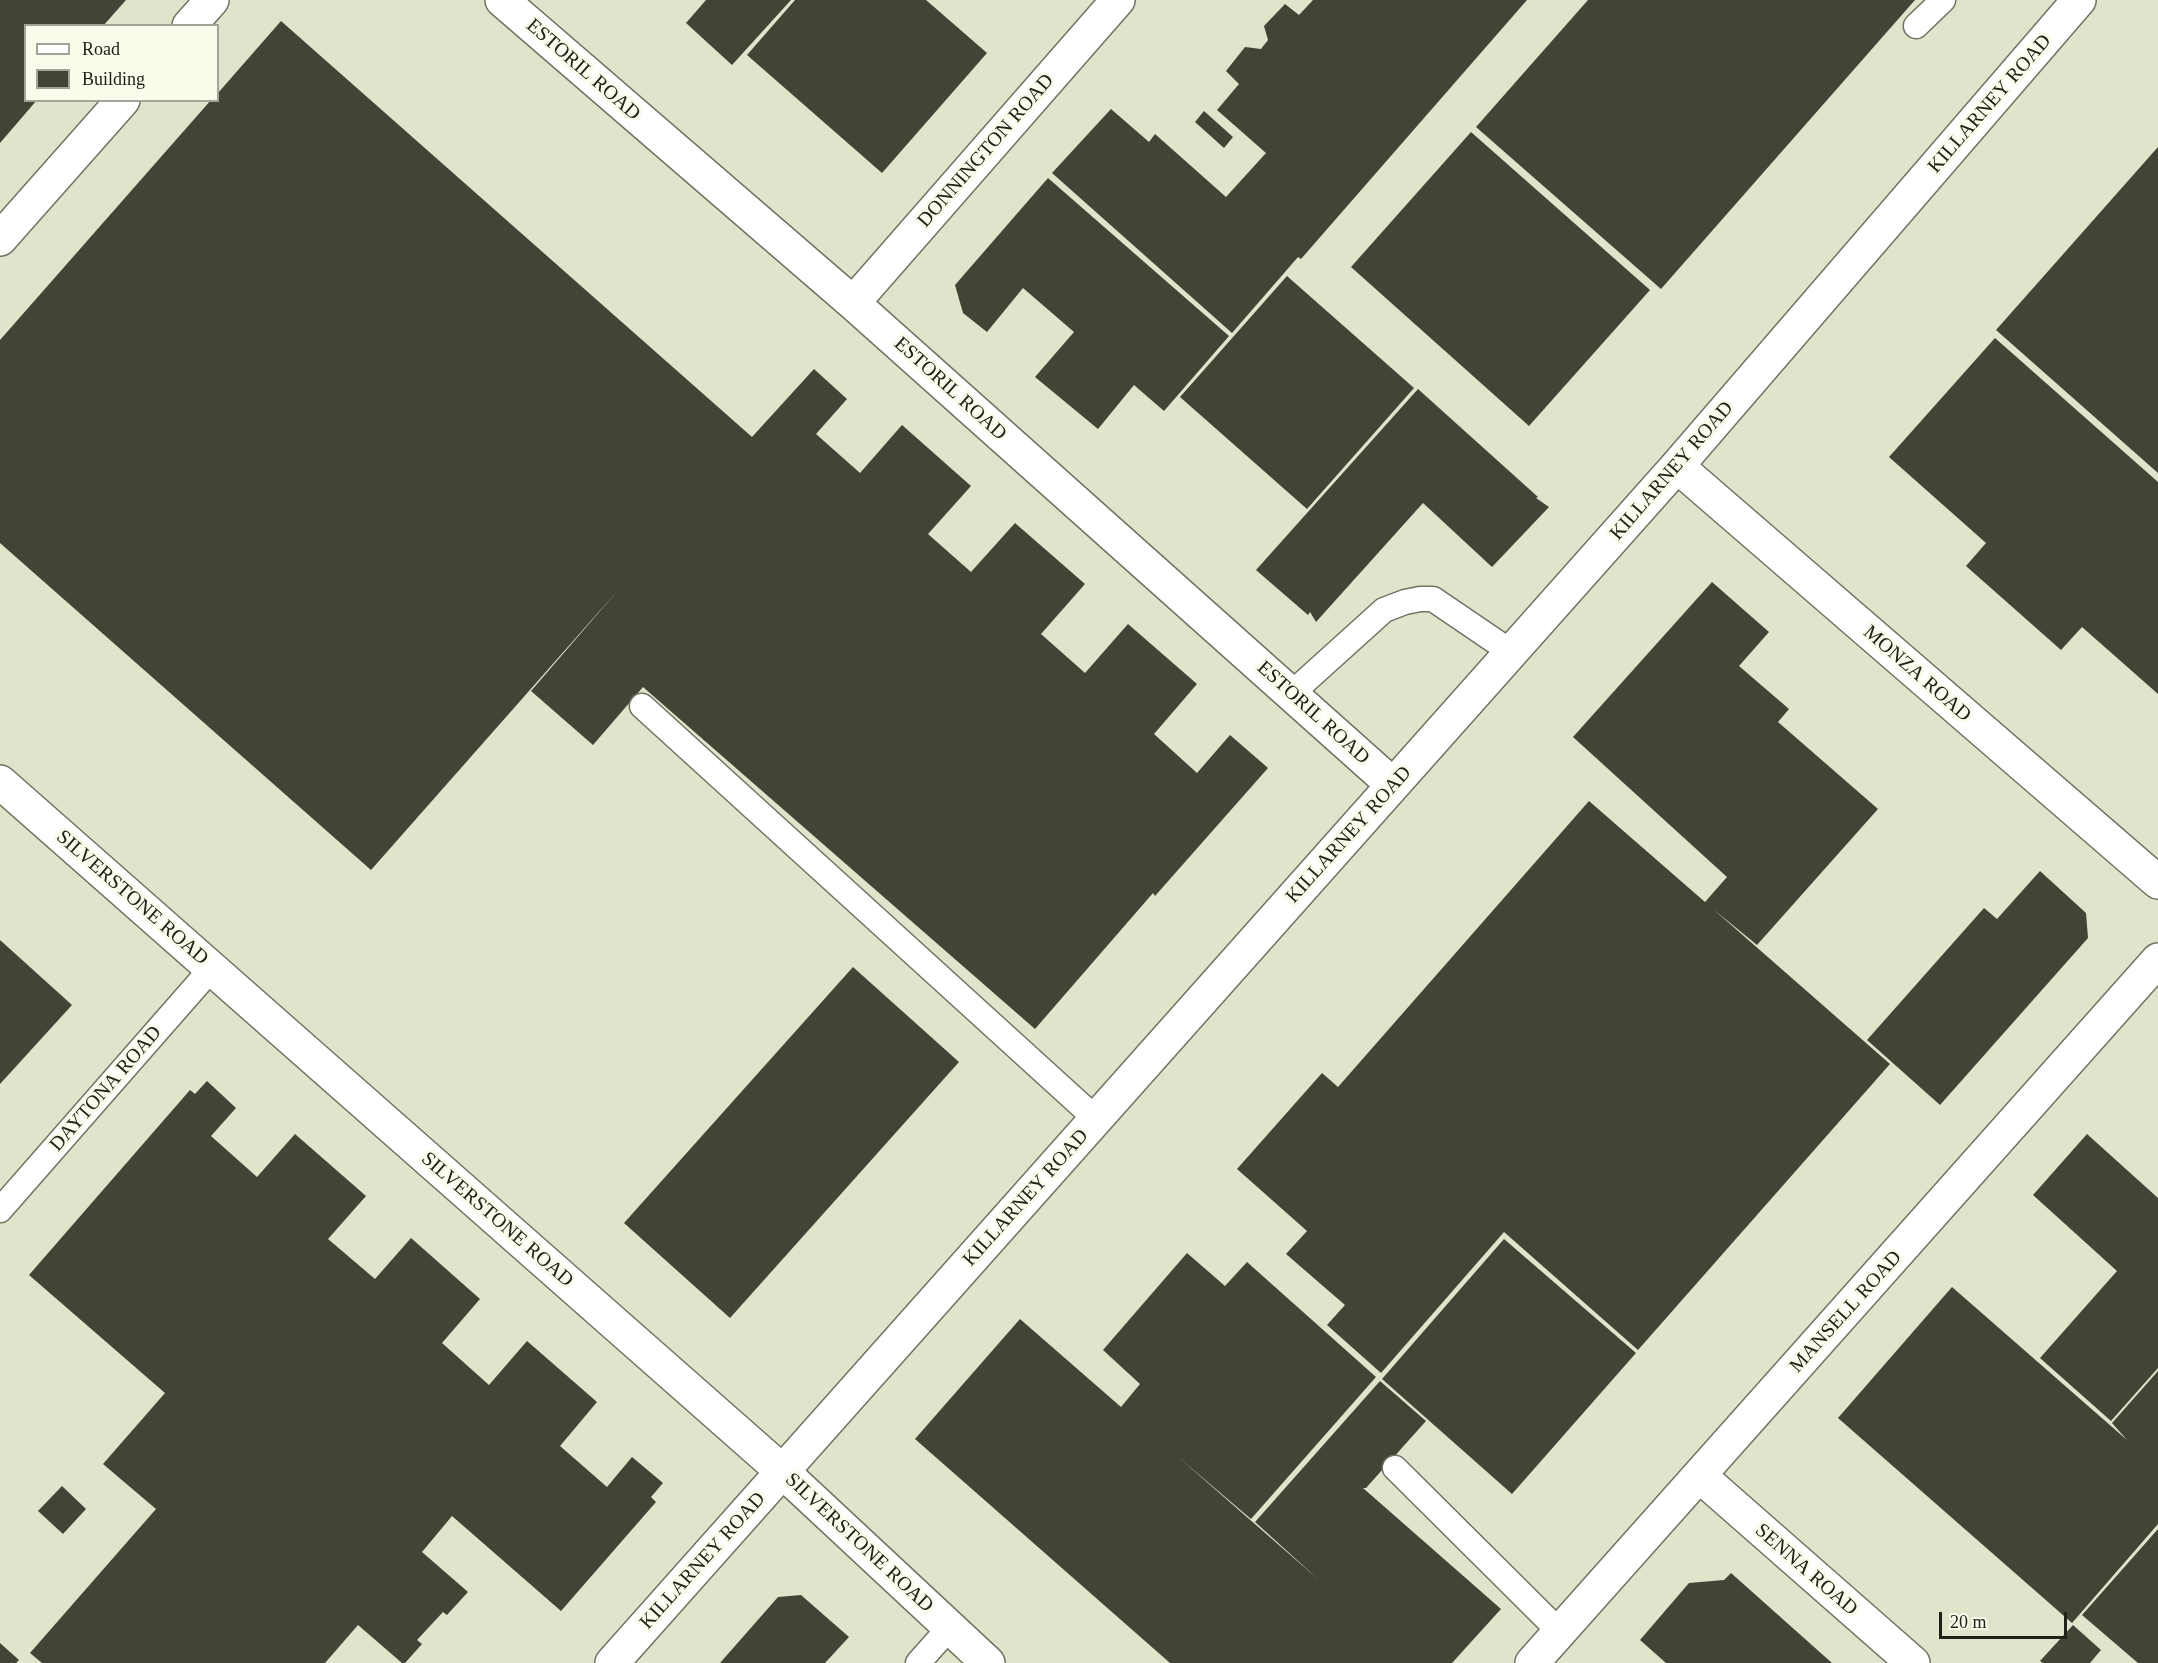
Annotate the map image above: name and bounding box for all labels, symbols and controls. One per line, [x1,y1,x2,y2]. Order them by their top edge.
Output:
street label: ESTORIL ROAD [521,14,645,126]
legend [24,24,219,102]
street label: KILLARNEY ROAD [1923,30,2057,178]
text: Road [82,39,120,59]
text: Building [82,69,145,89]
street label: DONNINGTON ROAD [913,69,1059,233]
street label: ESTORIL ROAD [889,332,1011,446]
street label: KILLARNEY ROAD [1605,397,1739,545]
street label: MONZA ROAD [1858,621,1976,727]
street label: ESTORIL ROAD [1252,656,1374,770]
street label: KILLARNEY ROAD [1281,762,1417,908]
street label: SILVERSTONE ROAD [51,825,213,971]
street label: DAYTONA ROAD [45,1021,167,1157]
street label: KILLARNEY ROAD [958,1125,1094,1271]
street label: SILVERSTONE ROAD [416,1147,578,1293]
street label: MANSELL ROAD [1785,1246,1907,1378]
street label: SILVERSTONE ROAD [780,1468,938,1618]
street label: KILLARNEY ROAD [635,1488,771,1634]
street label: SENNA ROAD [1750,1519,1862,1621]
scale bar [1942,1600,2070,1638]
text: 20 m [1950,1612,1987,1632]

